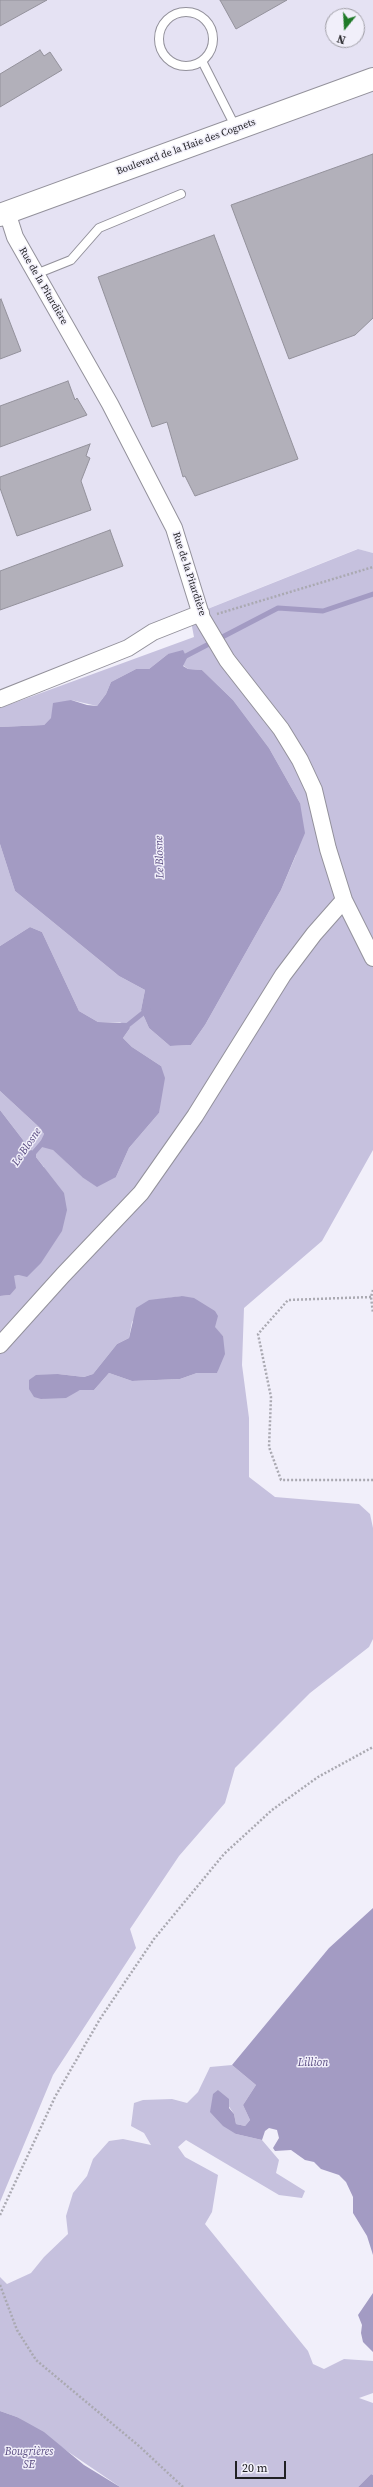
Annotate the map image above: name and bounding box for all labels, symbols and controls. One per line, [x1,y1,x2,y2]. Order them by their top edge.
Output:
north arrow [325,8,365,48]
text: N [335,31,348,47]
street label: Boulevard de la Haie des Cognets [115,116,257,178]
street label: Rue de la Pitardière [16,245,70,327]
street label: Rue de la Pitardière [170,531,208,617]
water label: Le Blosne [153,835,167,879]
water label: Le Blosne [10,1126,44,1168]
water label: Lillion [298,2056,328,2070]
water label: Bougrières SE [5,2445,53,2471]
scale bar [237,2453,288,2479]
text: 20 m [242,2460,268,2476]

